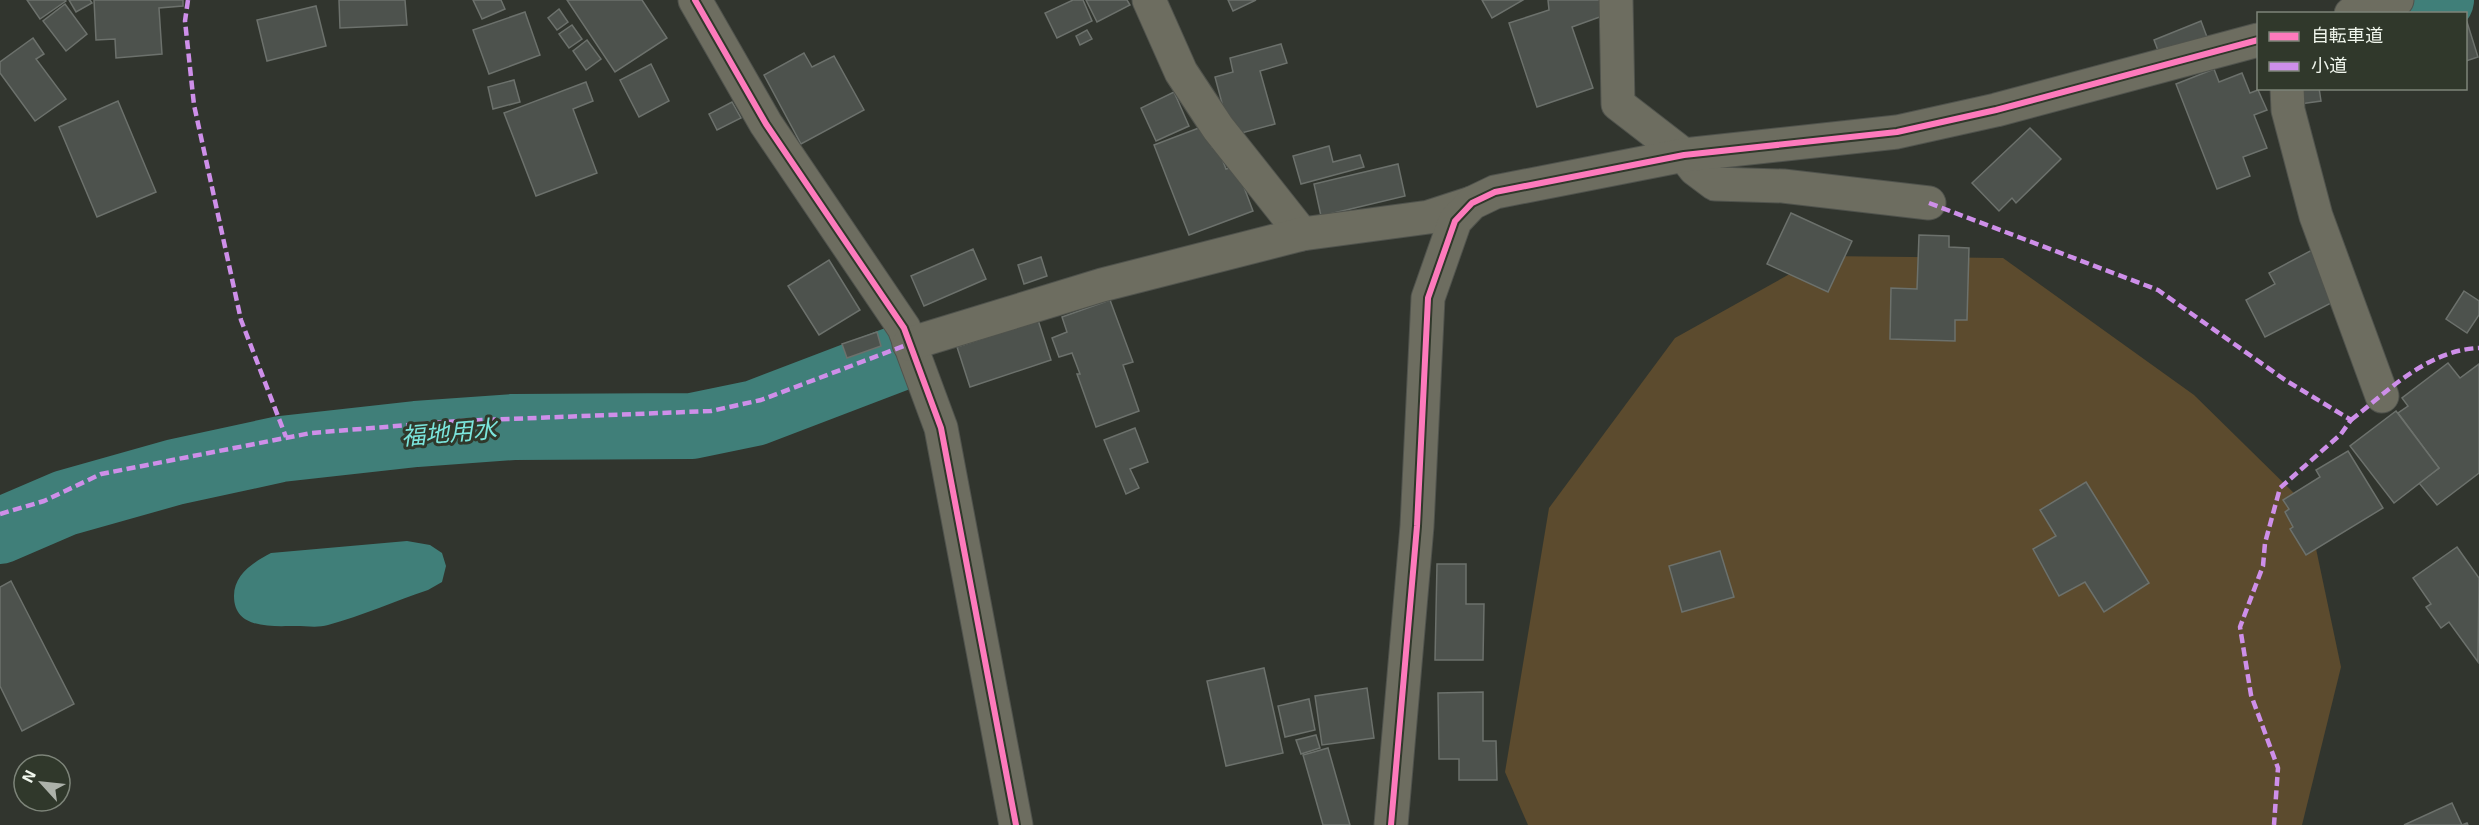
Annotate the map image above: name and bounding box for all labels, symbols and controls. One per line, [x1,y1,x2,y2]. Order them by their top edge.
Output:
legend [2257,12,2467,90]
text: 自転車道 [2311,24,2383,46]
text: 小道 [2311,54,2347,76]
water label: 福地用水 [400,413,501,450]
north arrow [12,753,72,813]
text: N [17,766,39,785]

